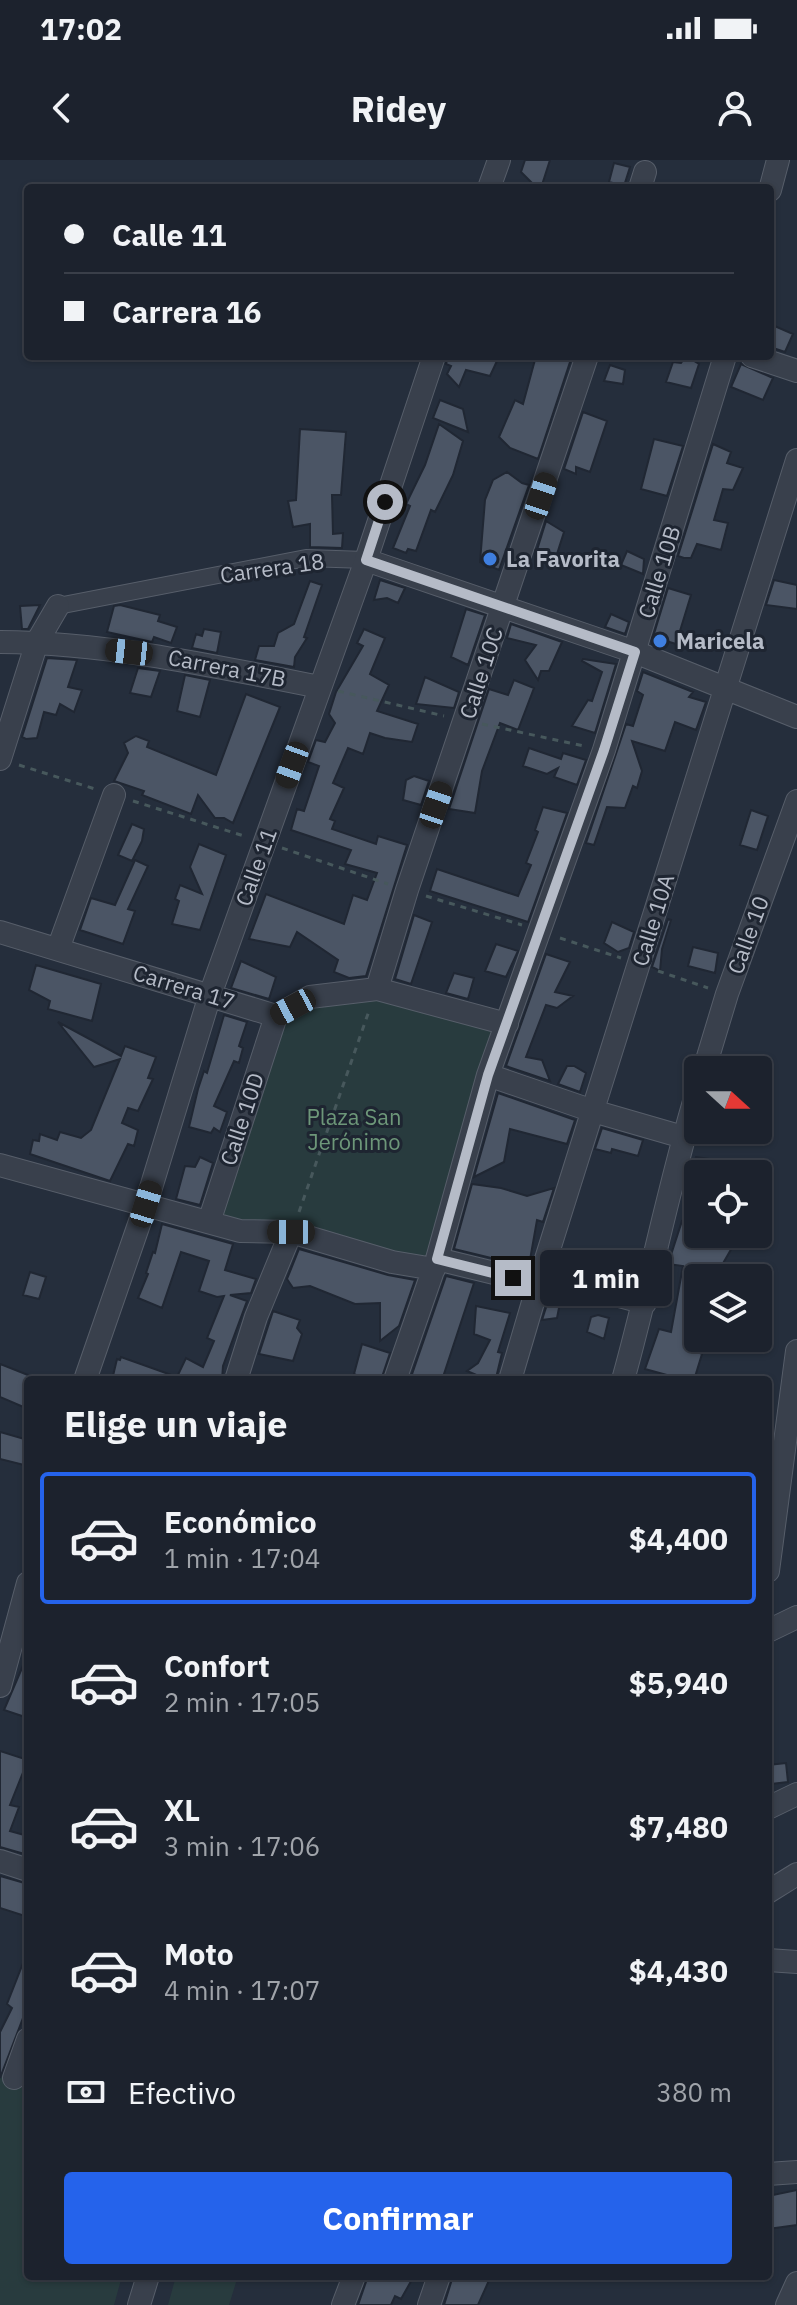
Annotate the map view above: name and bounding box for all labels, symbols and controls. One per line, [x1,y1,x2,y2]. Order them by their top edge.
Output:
text: 17:02 [40,9,122,48]
text: Ridey [351,85,446,132]
icon: back [40,86,84,130]
icon: person [713,86,757,130]
text: Calle 11 [112,215,226,254]
text: Carrera 16 [112,292,261,331]
car [522,469,560,523]
route start [367,484,403,520]
street label: Calle 10B [631,522,686,622]
place label: La Favorita [506,544,620,573]
street label: Carrera 18 [218,546,326,589]
marker: La Favorita [481,550,499,568]
street label: Calle 10C [452,623,509,722]
place label: Maricela [676,626,765,655]
marker: Maricela [651,632,669,650]
car [104,638,154,666]
street label: Carrera 17B [166,642,288,693]
car [273,738,311,792]
car [417,778,455,832]
street label: Calle 11 [228,824,283,910]
street label: Calle 10A [625,870,680,970]
street label: Calle 10 [720,892,775,978]
street label: Carrera 17 [130,957,239,1016]
car [266,985,320,1029]
north arrow [684,1056,772,1144]
map controls [684,1056,772,1352]
street label: Calle 10D [213,1069,270,1169]
park label: Plaza San Jerónimo [306,1102,402,1156]
button: locate [684,1160,772,1248]
car [128,1178,164,1230]
car [267,1220,315,1244]
callout: 1 min [541,1250,673,1306]
route end [495,1260,531,1296]
text: 1 min [572,1261,640,1295]
button: layers [684,1264,772,1352]
text: Elige un viaje [64,1400,288,1447]
icon: car [68,1502,140,1574]
text: Económico [164,1502,317,1541]
text: $4,400 [629,1519,728,1558]
text: 1 min · 17:04 [164,1541,320,1575]
icon: car [68,1646,140,1718]
text: Confort [164,1646,270,1685]
text: $5,940 [629,1663,728,1702]
text: 2 min · 17:05 [164,1685,320,1719]
icon: car [68,1790,140,1862]
text: XL [164,1790,200,1829]
text: $7,480 [629,1807,728,1846]
text: 3 min · 17:06 [164,1829,320,1863]
icon: car [68,1934,140,2006]
text: Moto [164,1934,234,1973]
text: $4,430 [629,1951,728,1990]
text: 4 min · 17:07 [164,1973,320,2007]
icon: cash [64,2070,108,2114]
text: Efectivo [128,2073,236,2112]
text: 380 m [656,2075,732,2109]
button: Confirmar [64,2172,732,2264]

